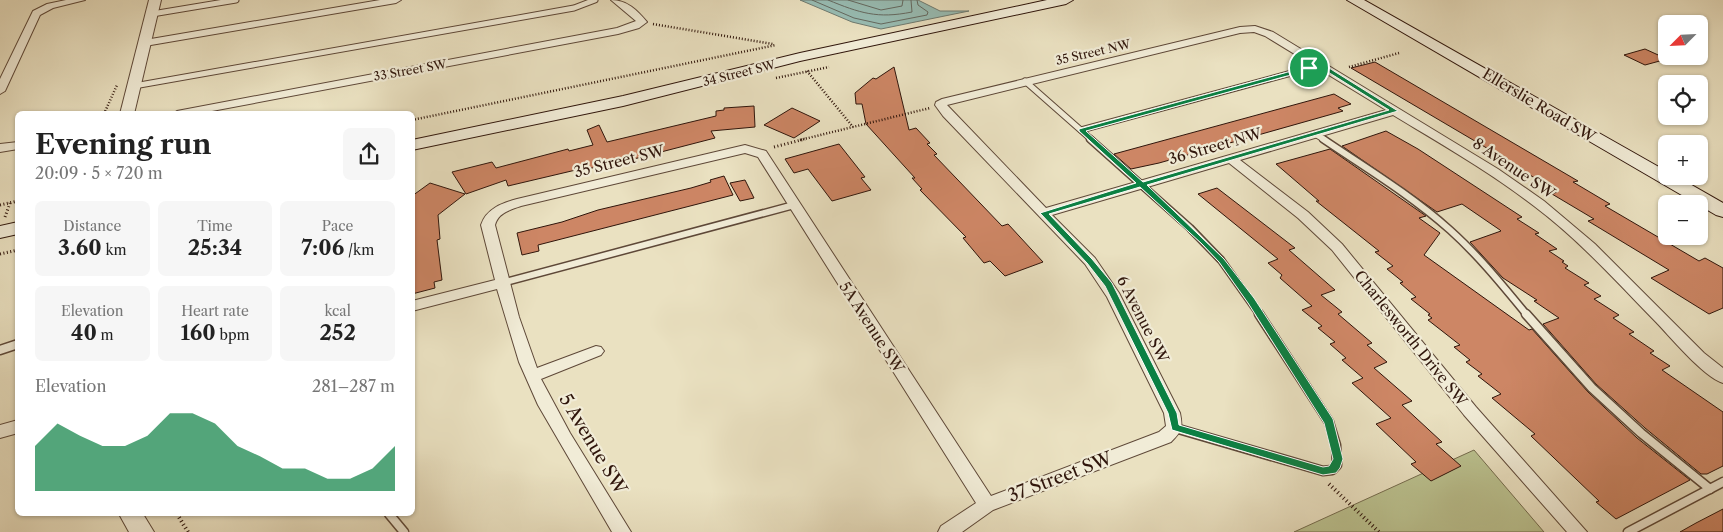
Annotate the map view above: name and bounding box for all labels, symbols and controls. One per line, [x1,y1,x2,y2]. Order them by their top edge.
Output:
north arrow [1658,15,1708,65]
map controls [1658,15,1708,245]
street label: 35 Street NW [1054,36,1133,68]
pin [1288,47,1330,89]
icon: arrive [1295,54,1323,82]
street label: 33 Street SW [372,56,449,84]
street label: 34 Street SW [701,57,778,89]
street label: Ellerslie Road SW [1479,64,1599,147]
button: locate [1658,75,1708,125]
street label: 36 Street NW [1166,123,1264,168]
text: Evening run [35,127,211,161]
button: share [343,128,395,180]
street label: 8 Avenue SW [1469,134,1559,203]
button: + [1658,135,1708,185]
street label: 35 Street SW [572,140,667,181]
text: 20:09 · 5 × 720 m [35,163,163,183]
button: − [1658,195,1708,245]
text: Distance [63,217,121,235]
text: Time [197,217,233,235]
text: Pace [322,217,353,235]
text: 3.60 [58,235,102,260]
text: 25:34 [188,235,242,260]
text: 7:06 [301,235,344,260]
text: km [102,241,127,259]
text: /km [344,241,374,259]
street label: Charlesworth Drive SW [1350,266,1472,410]
street label: 6 Avenue SW [1113,272,1173,366]
street label: 5A Avenue SW [835,278,909,377]
text: Elevation [61,302,124,320]
text: Heart rate [181,302,249,320]
text: kcal [324,302,351,320]
text: 40 [71,320,97,345]
text: 160 [180,320,216,345]
text: 252 [319,320,356,345]
text: m [97,326,114,344]
text: bpm [216,326,250,344]
text: Elevation [35,376,106,396]
text: 281–287 m [312,376,395,396]
street label: 5 Avenue SW [554,390,632,499]
street label: 37 Street SW [1005,447,1116,507]

